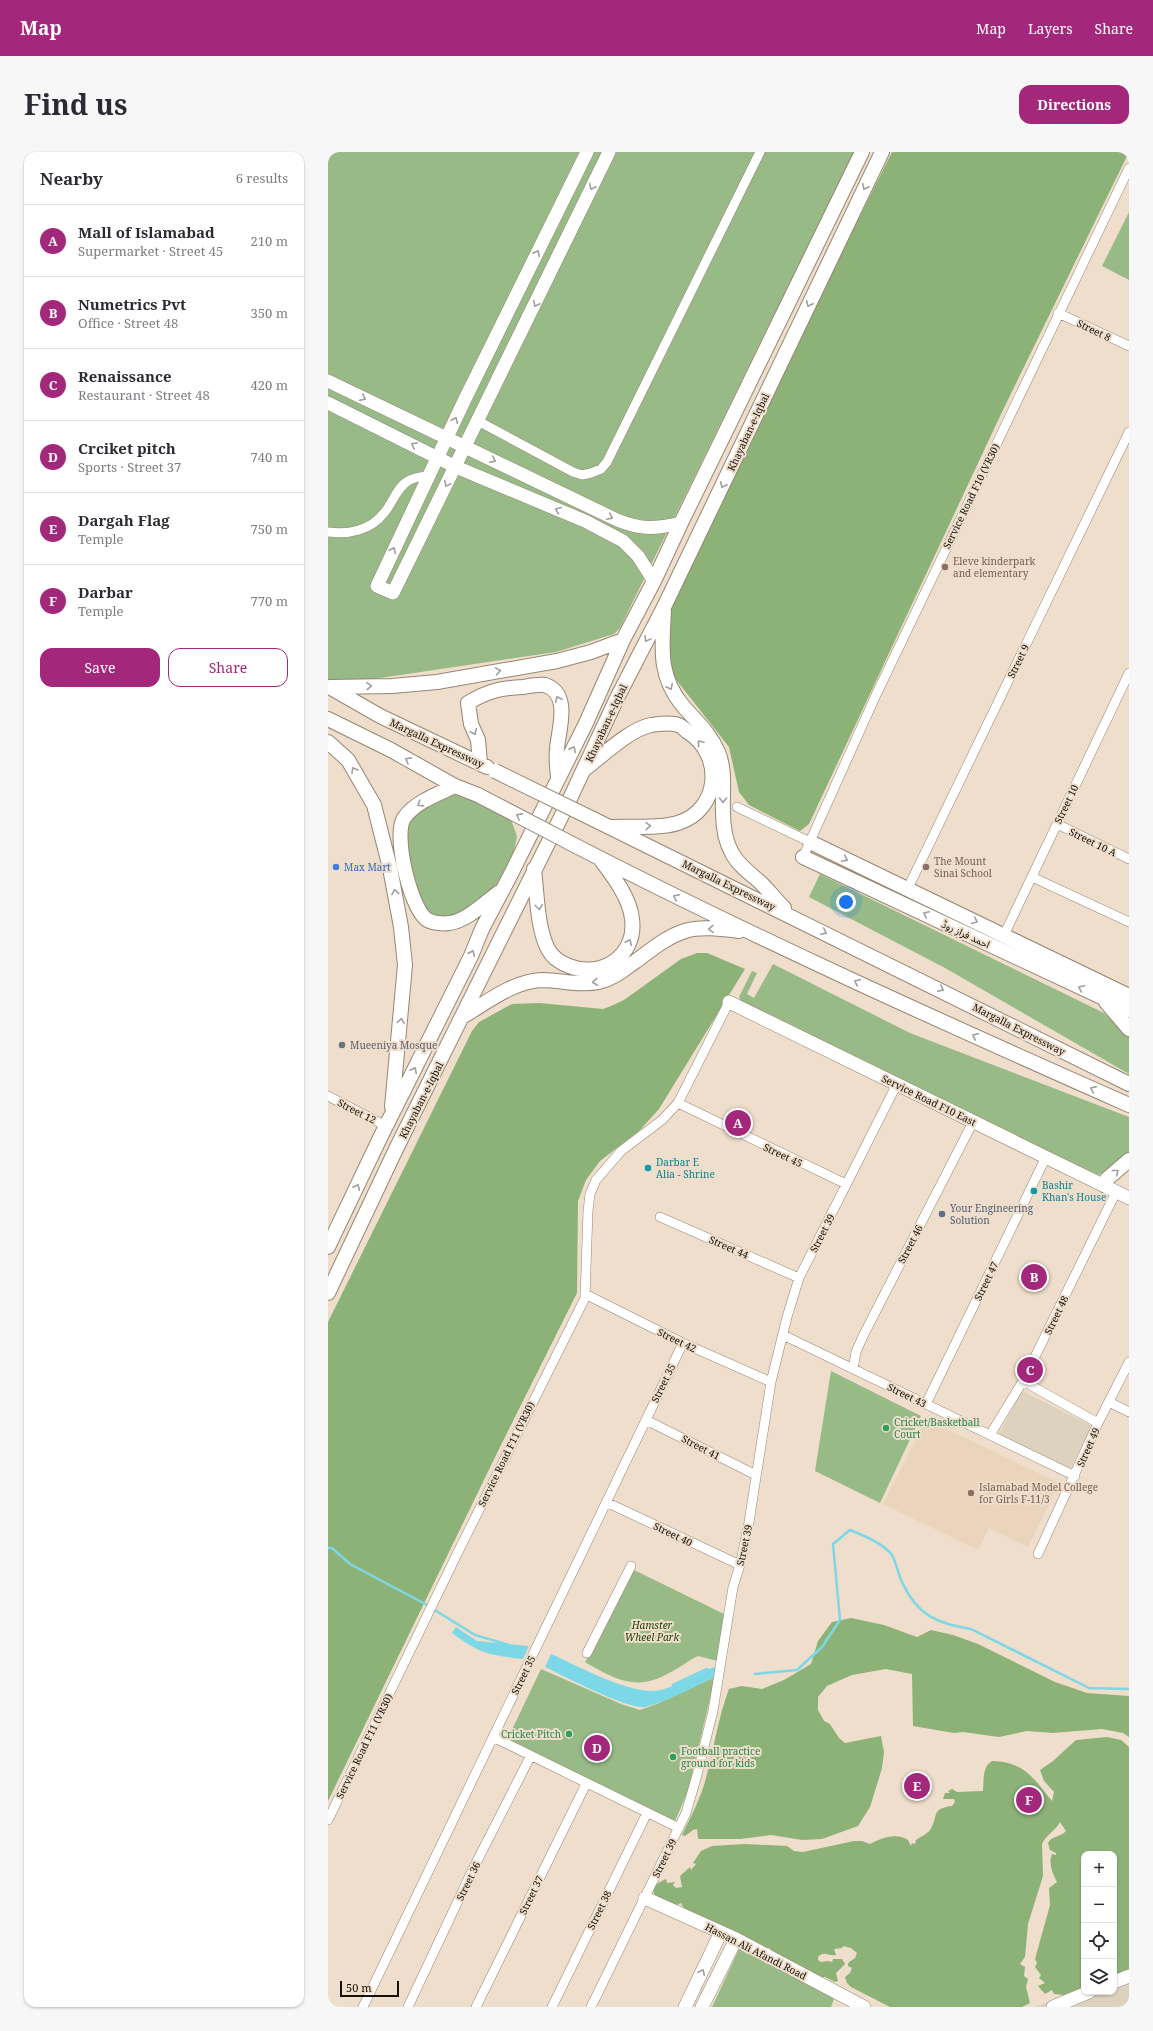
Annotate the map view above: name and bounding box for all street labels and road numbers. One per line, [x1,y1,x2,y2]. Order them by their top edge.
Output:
street label: Street 8 [1075,316,1114,344]
street label: Khayaban-e-Iqbal [724,391,772,473]
street label: Service Road F10 (VR30) [939,441,1003,551]
street label: Street 9 [1004,642,1032,680]
street label: Khayaban-e-Iqbal [582,682,630,764]
street label: Margalla Expressway [388,715,487,771]
street label: Street 10 [1051,782,1082,826]
street label: Street 10 A [1067,824,1120,860]
street label: Margalla Expressway [680,856,778,914]
street label: احمد فراز روڈ [940,917,992,951]
street label: Margalla Expressway [970,1000,1068,1059]
street label: Khayaban-e-Iqbal [396,1059,446,1141]
street label: Service Road F10 East [879,1071,979,1129]
street label: Street 12 [335,1095,379,1127]
street label: Street 45 [761,1140,805,1170]
street label: Street 39 [806,1211,838,1255]
street label: Street 46 [894,1222,926,1266]
street label: Street 44 [707,1232,751,1262]
street label: Street 47 [971,1259,1002,1303]
street label: Street 48 [1041,1293,1072,1337]
street label: Street 42 [655,1325,699,1355]
street label: Street 35 [648,1361,678,1405]
street label: Street 43 [885,1380,929,1411]
street label: Service Road F11 (VR30) [474,1399,538,1509]
street label: Street 49 [1073,1425,1103,1469]
street label: Street 41 [679,1431,723,1463]
street label: Street 40 [651,1519,695,1550]
street label: Street 39 [733,1523,755,1567]
street label: Street 35 [508,1653,538,1697]
street label: Service Road F11 (VR30) [332,1691,396,1801]
street label: Street 39 [649,1836,679,1880]
street label: Street 36 [453,1859,484,1903]
street label: Street 37 [516,1873,547,1917]
street label: Street 38 [584,1888,615,1932]
street label: Hassan Ali Afandi Road [703,1919,809,1983]

